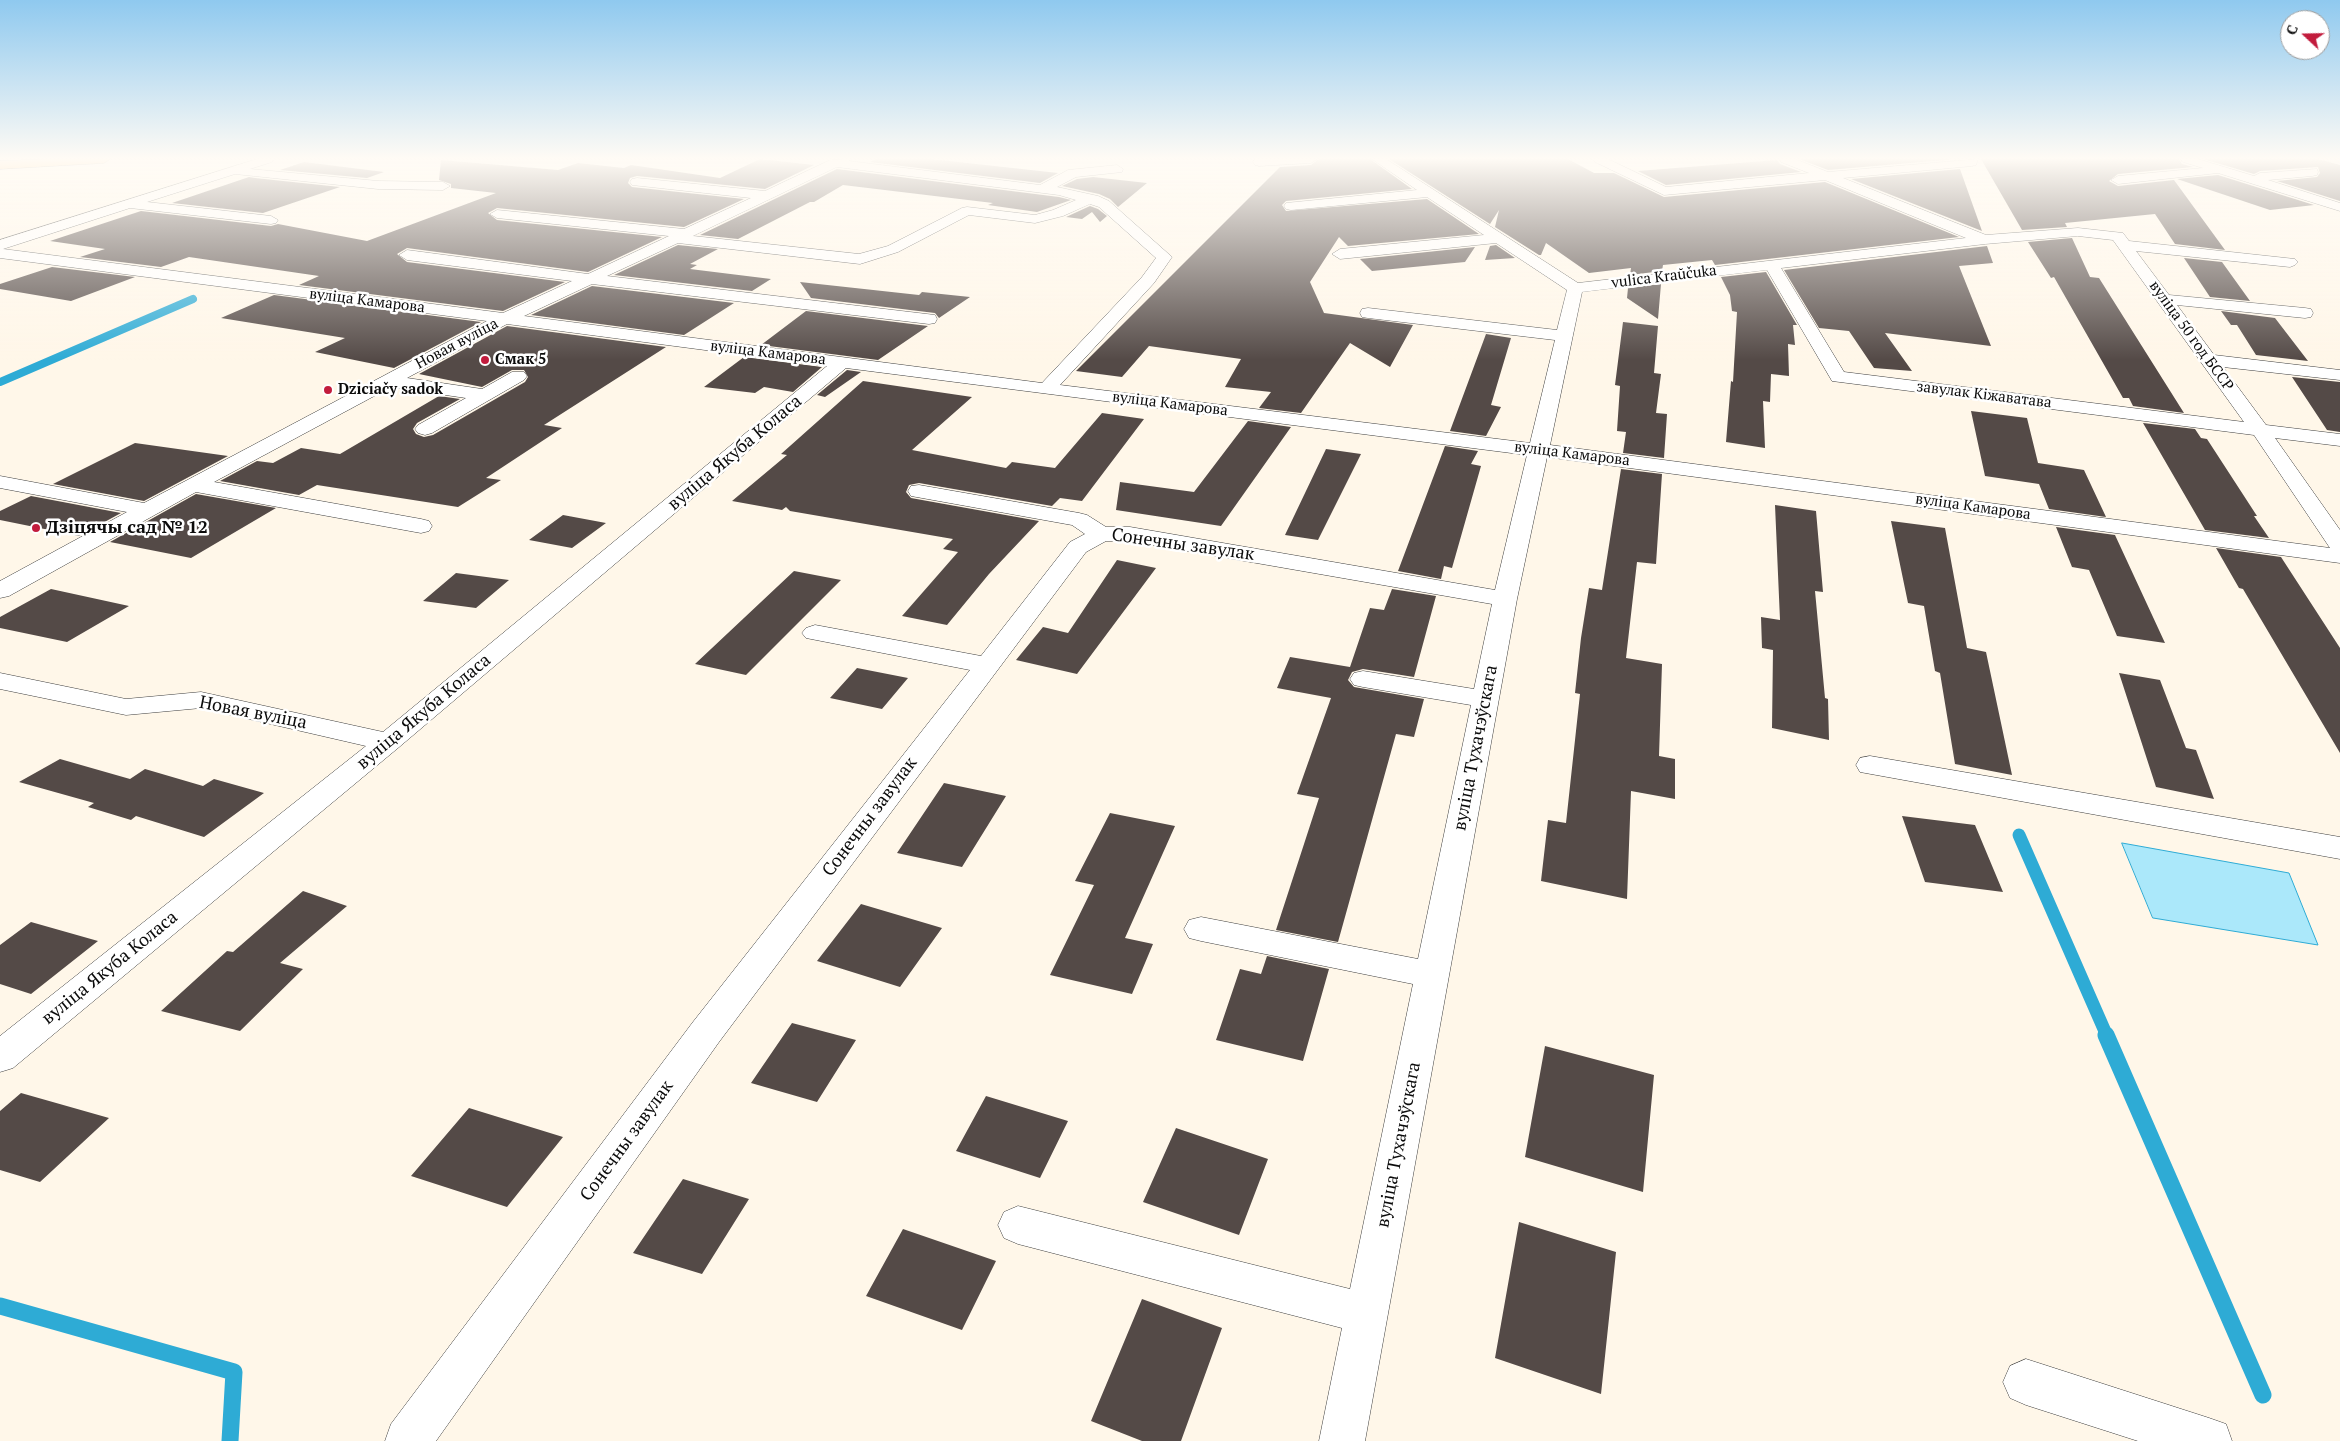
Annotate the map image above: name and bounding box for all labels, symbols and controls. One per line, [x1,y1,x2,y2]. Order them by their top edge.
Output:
north arrow [2280,10,2330,60]
text: С [2281,22,2302,37]
street label: vulica Kraŭčuka [1610,262,1718,292]
street label: вуліца 50 год БССР [2145,278,2237,394]
street label: вуліца Камарова [308,285,426,317]
street label: Новая вуліца [413,315,501,373]
street label: вуліца Камарова [709,337,827,369]
place label: Смак 5 [495,351,547,369]
marker: Смак 5 [479,354,491,366]
street label: завулак Кіжаватава [1915,378,2053,412]
place label: Dziciačy sadok [338,381,443,399]
marker: Dziciačy sadok [322,384,334,396]
street label: вуліца Камарова [1111,388,1229,420]
street label: вуліца Якуба Коласа [664,391,806,515]
street label: вуліца Камарова [1513,438,1631,470]
street label: вуліца Камарова [1914,490,2032,524]
place label: Дзіцячы сад № 12 [46,517,208,539]
marker: Дзіцячы сад № 12 [30,522,42,534]
street label: Сонечны завулак [1110,524,1256,566]
street label: вуліца Якуба Коласа [353,650,495,774]
street label: вуліца Тухачэўскага [1449,663,1503,833]
street label: Новая вуліца [197,692,309,734]
street label: Сонечны завулак [818,753,922,881]
street label: вуліца Якуба Коласа [38,907,182,1029]
street label: вуліца Тухачэўскага [1372,1060,1426,1230]
street label: Сонечны завулак [576,1076,678,1206]

